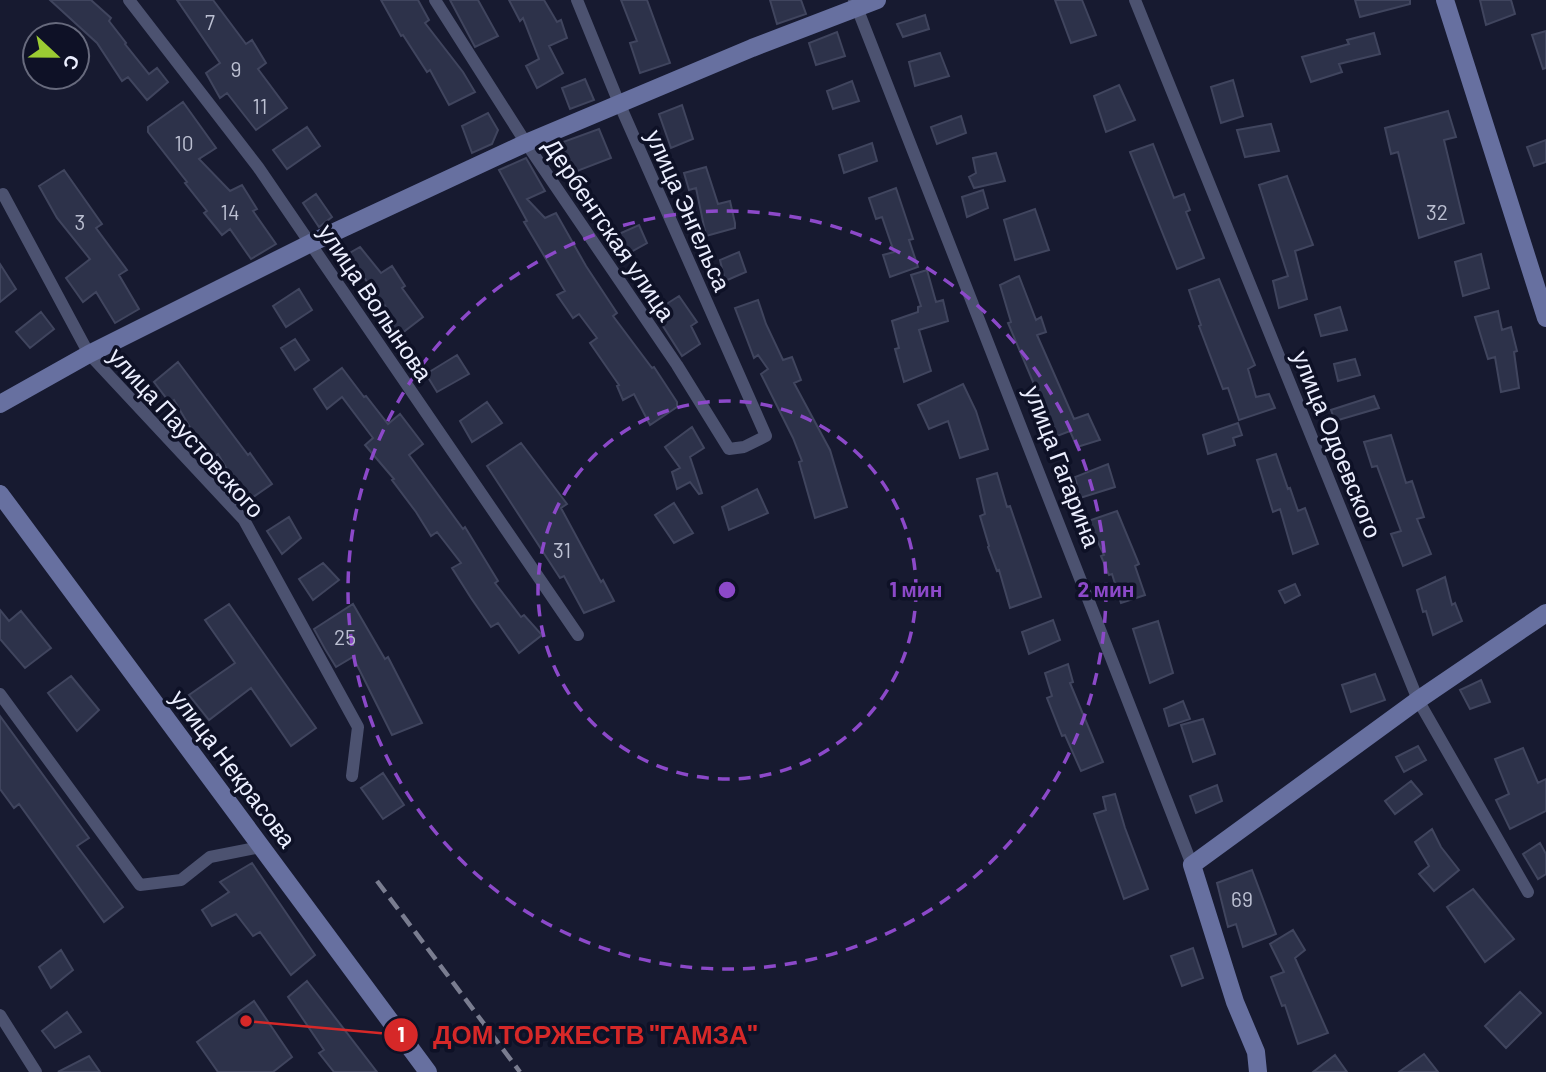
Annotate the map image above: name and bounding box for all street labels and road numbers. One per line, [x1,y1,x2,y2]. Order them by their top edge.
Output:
street label: улица Энгельса [640,125,738,296]
street label: Дербентская улица [538,132,682,326]
street label: улица Волынова [313,218,440,387]
street label: улица Паустовского [103,341,271,523]
street label: улица Одоевского [1287,346,1389,542]
street label: улица Гагарина [1019,381,1107,551]
street label: улица Некрасова [165,683,303,853]

